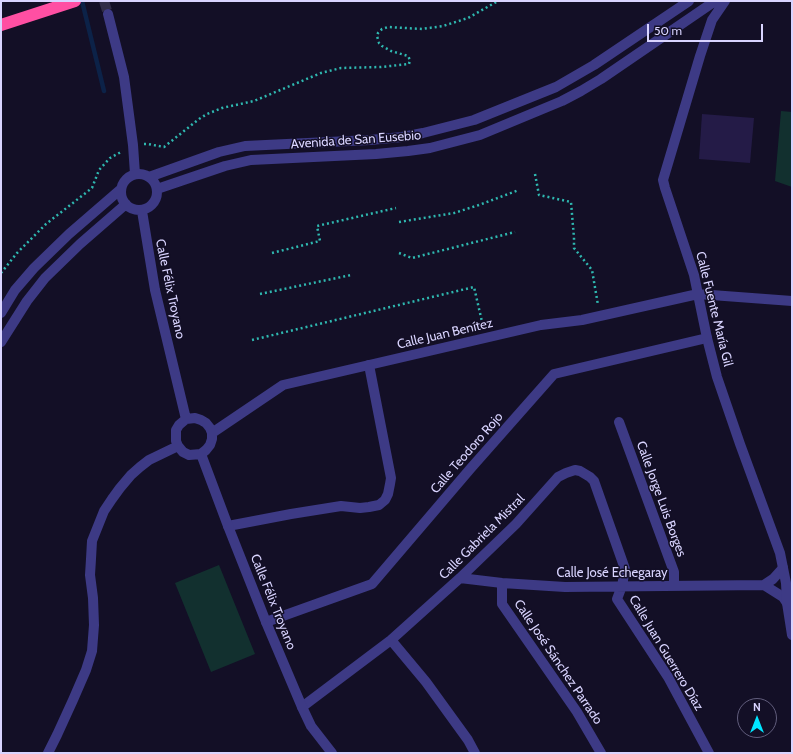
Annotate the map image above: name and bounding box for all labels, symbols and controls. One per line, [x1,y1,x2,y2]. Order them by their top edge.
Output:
scale bar [649,16,765,42]
text: 50 m [654,23,682,38]
street label: Avenida de San Eusebio [290,128,422,152]
street label: Calle Félix Troyano [152,238,188,340]
street label: Calle Fuente María Gil [692,250,736,368]
street label: Calle Juan Benítez [396,315,494,353]
street label: Calle Teodoro Rojo [427,409,507,497]
street label: Calle Jorge Luis Borges [633,439,689,559]
street label: Calle Gabriela Mistral [436,491,528,583]
street label: Calle Félix Troyano [247,552,299,652]
street label: Calle José Echegaray [556,565,668,581]
street label: Calle Juan Guerrero Díaz [625,593,707,713]
street label: Calle José Sánchez Parrado [510,597,606,727]
north arrow [737,698,777,738]
text: N [753,700,761,714]

